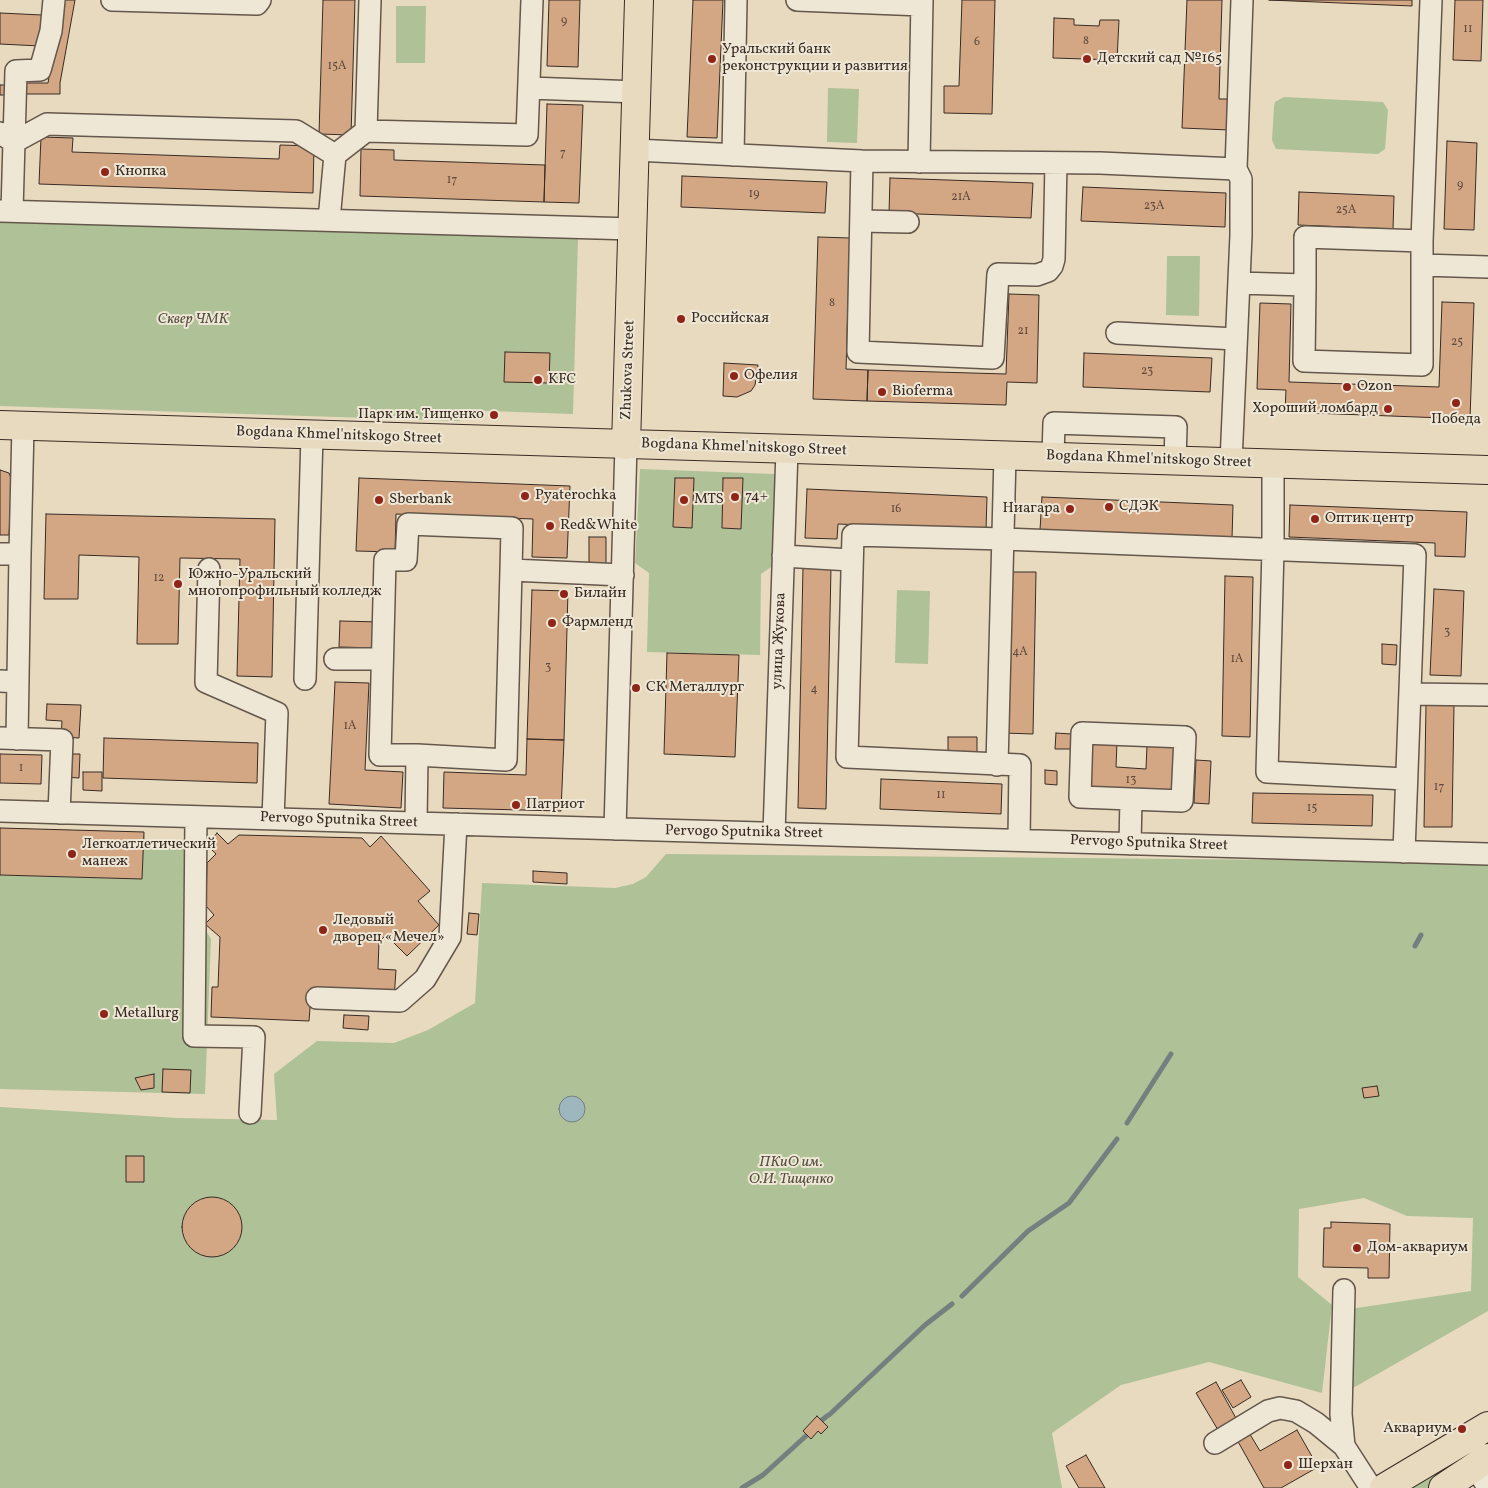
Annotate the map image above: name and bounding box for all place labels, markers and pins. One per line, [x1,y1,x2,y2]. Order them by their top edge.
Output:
place label: Уральский банк реконструкции и развития [722,41,908,76]
place label: Детский сад №165 [1097,50,1222,68]
marker: Уральский банк реконструкции и развития [706,53,718,65]
marker: Детский сад №165 [1081,53,1093,65]
place label: Кнопка [115,163,166,181]
marker: Кнопка [99,166,111,178]
place label: Российская [691,310,769,328]
marker: Российская [675,313,687,325]
place label: Офелия [744,367,798,385]
marker: Офелия [728,370,740,382]
place label: KFC [548,371,576,389]
marker: KFC [532,374,544,386]
place label: Ozon [1357,378,1392,396]
marker: Ozon [1341,381,1353,393]
place label: Bioferma [892,383,953,401]
marker: Bioferma [876,386,888,398]
marker: Победа [1450,397,1462,409]
place label: Хороший ломбард [1252,400,1378,418]
marker: Хороший ломбард [1382,403,1394,415]
place label: Парк им. Тищенко [358,406,484,424]
marker: Парк им. Тищенко [488,409,500,421]
place label: Победа [1431,411,1481,429]
place label: Pyaterochka [535,487,616,505]
place label: 74+ [745,488,768,506]
marker: Pyaterochka [519,490,531,502]
place label: Sberbank [389,491,452,509]
place label: MTS [694,491,724,509]
marker: 74+ [729,491,741,503]
marker: Sberbank [373,494,385,506]
marker: MTS [678,494,690,506]
place label: СДЭК [1119,498,1159,516]
place label: Ниагара [1002,500,1060,518]
marker: СДЭК [1103,501,1115,513]
marker: Ниагара [1064,503,1076,515]
place label: Оптик центр [1325,510,1414,528]
marker: Оптик центр [1309,513,1321,525]
place label: Red&White [560,517,637,535]
marker: Red&White [544,520,556,532]
place label: Южно-Уральский многопрофильный колледж [188,566,382,601]
marker: Южно-Уральский многопрофильный колледж [172,578,184,590]
place label: Билайн [574,585,626,603]
marker: Билайн [558,588,570,600]
place label: Фармленд [562,614,633,632]
marker: Фармленд [546,617,558,629]
place label: СК Металлург [646,679,744,697]
marker: СК Металлург [630,682,642,694]
place label: Патриот [526,796,585,814]
marker: Патриот [510,799,522,811]
place label: Легкоатлетический манеж [82,836,216,871]
marker: Легкоатлетический манеж [66,848,78,860]
place label: Ледовый дворец «Мечел» [333,912,445,947]
marker: Ледовый дворец «Мечел» [317,924,329,936]
place label: Metallurg [114,1005,179,1023]
marker: Metallurg [98,1008,110,1020]
place label: Дом-аквариум [1367,1239,1468,1257]
marker: Дом-аквариум [1351,1242,1363,1254]
place label: Аквариум [1383,1420,1452,1438]
marker: Аквариум [1456,1423,1468,1435]
place label: Шерхан [1298,1456,1353,1474]
marker: Шерхан [1282,1459,1294,1471]

